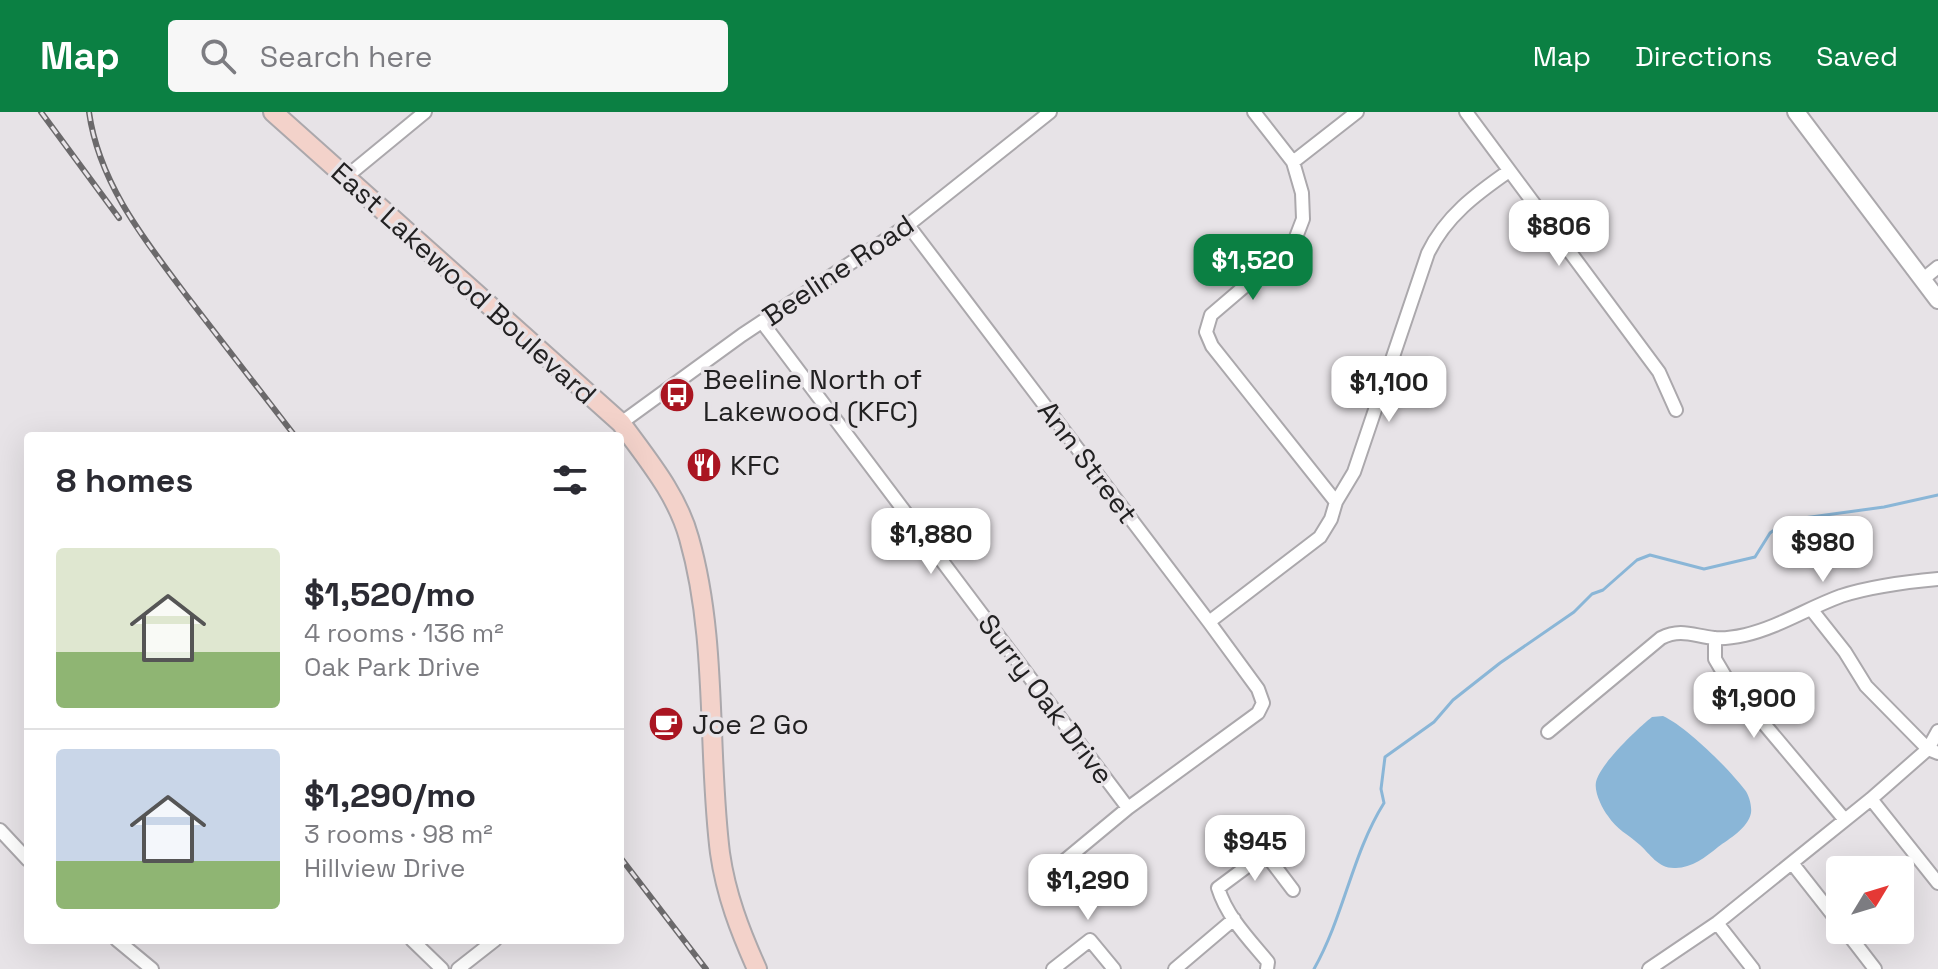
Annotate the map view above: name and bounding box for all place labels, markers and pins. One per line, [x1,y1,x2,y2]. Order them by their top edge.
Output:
pin: $806 [1512,200,1606,268]
pin: $1,520 [1188,234,1318,302]
pin: $1,100 [1324,356,1454,424]
place label: Beeline North of Lakewood (KFC) [703,361,922,429]
bus stop icon: Beeline North of Lakewood (KFC) [658,376,696,414]
restaurant icon: KFC [685,446,723,484]
place label: KFC [730,447,780,483]
pin: $1,880 [866,508,996,576]
pin: $980 [1776,516,1870,584]
pin: $1,900 [1689,672,1819,740]
cafe icon: Joe 2 Go [647,705,685,743]
place label: Joe 2 Go [692,706,809,742]
pin: $945 [1208,815,1302,883]
pin: $1,290 [1023,854,1153,922]

